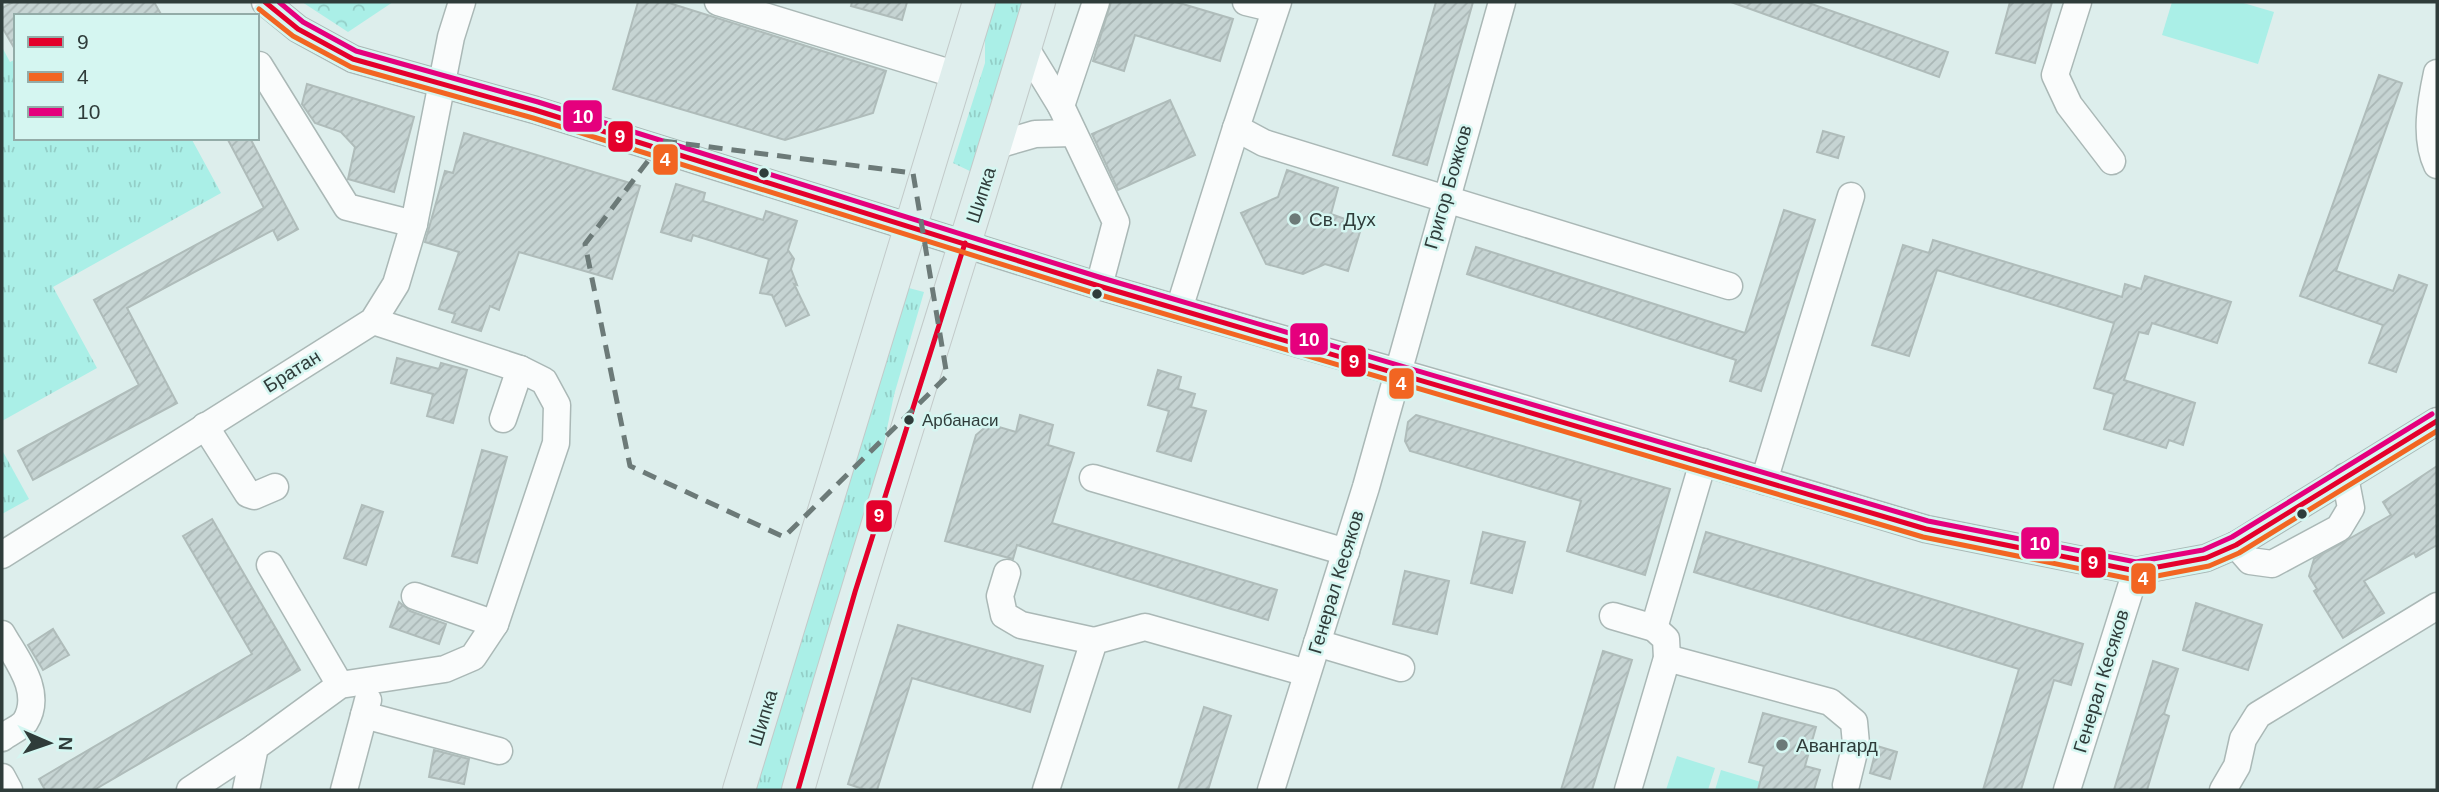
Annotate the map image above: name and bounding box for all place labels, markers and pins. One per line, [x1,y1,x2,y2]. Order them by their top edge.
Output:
unlabelled marker [757,166,771,180]
place label: Св. Дух [1309,209,1376,230]
marker: Св. Дух [1287,211,1303,227]
unlabelled marker [1090,287,1104,301]
place label: Арбанаси [922,411,998,430]
marker: Арбанаси [902,413,916,427]
unlabelled marker [2295,507,2309,521]
place label: Авангард [1796,735,1878,756]
marker: Авангард [1774,737,1790,753]

